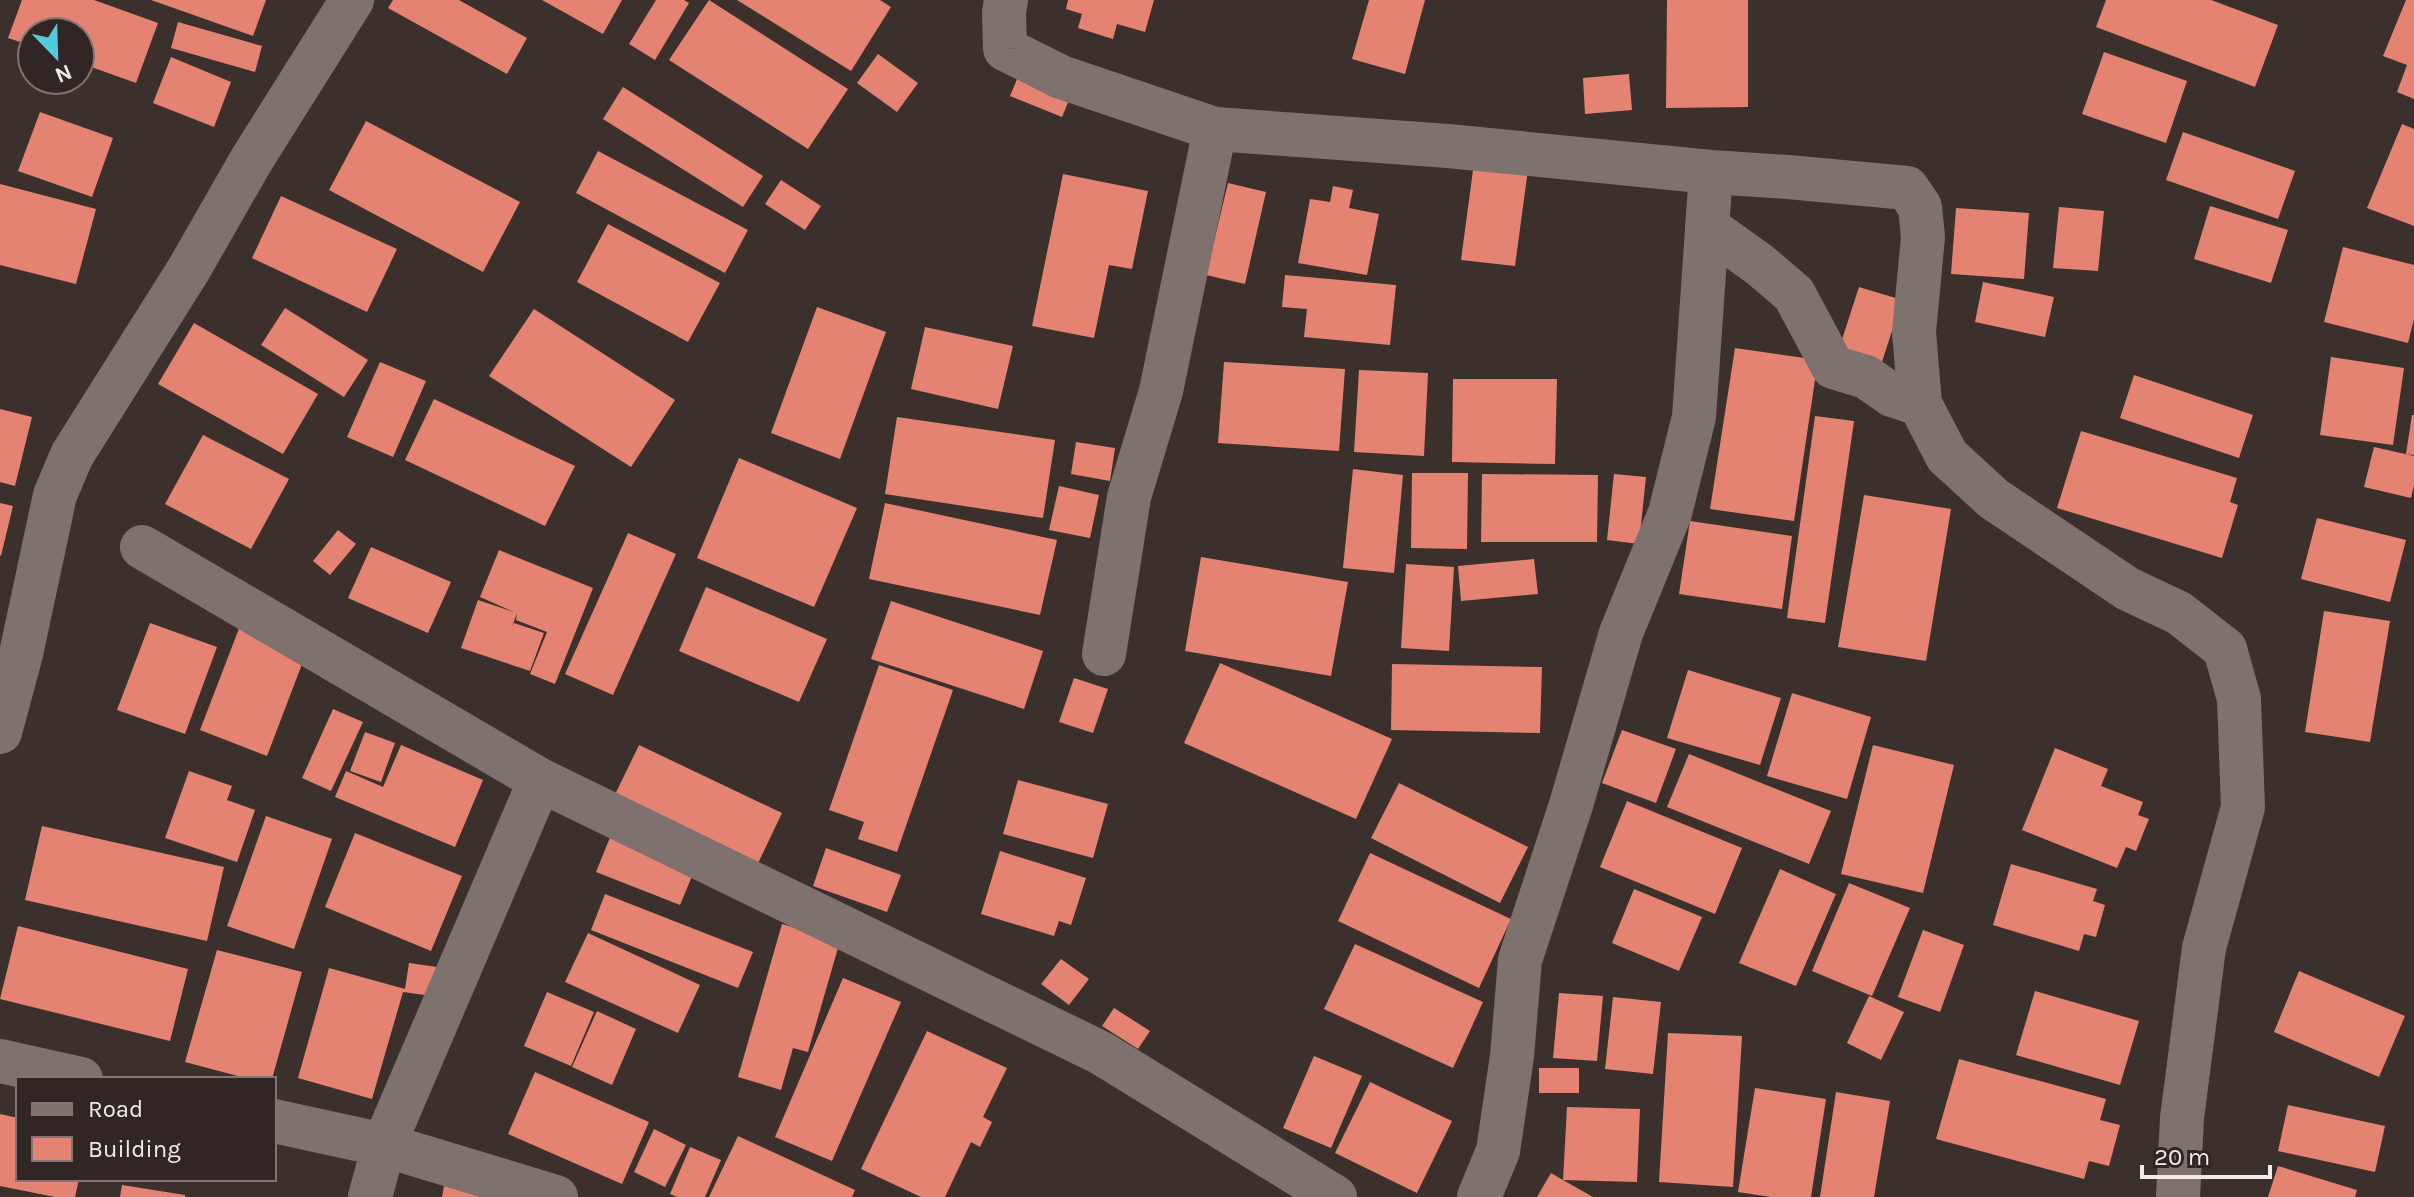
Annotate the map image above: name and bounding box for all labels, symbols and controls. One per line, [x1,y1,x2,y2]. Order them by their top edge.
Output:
north arrow [16,16,96,96]
text: N [51,58,76,89]
legend [16,1077,276,1181]
text: Road [88,1095,143,1123]
scale bar [2142,1129,2270,1179]
text: Building [88,1135,181,1163]
text: 20 m [2154,1143,2210,1171]

